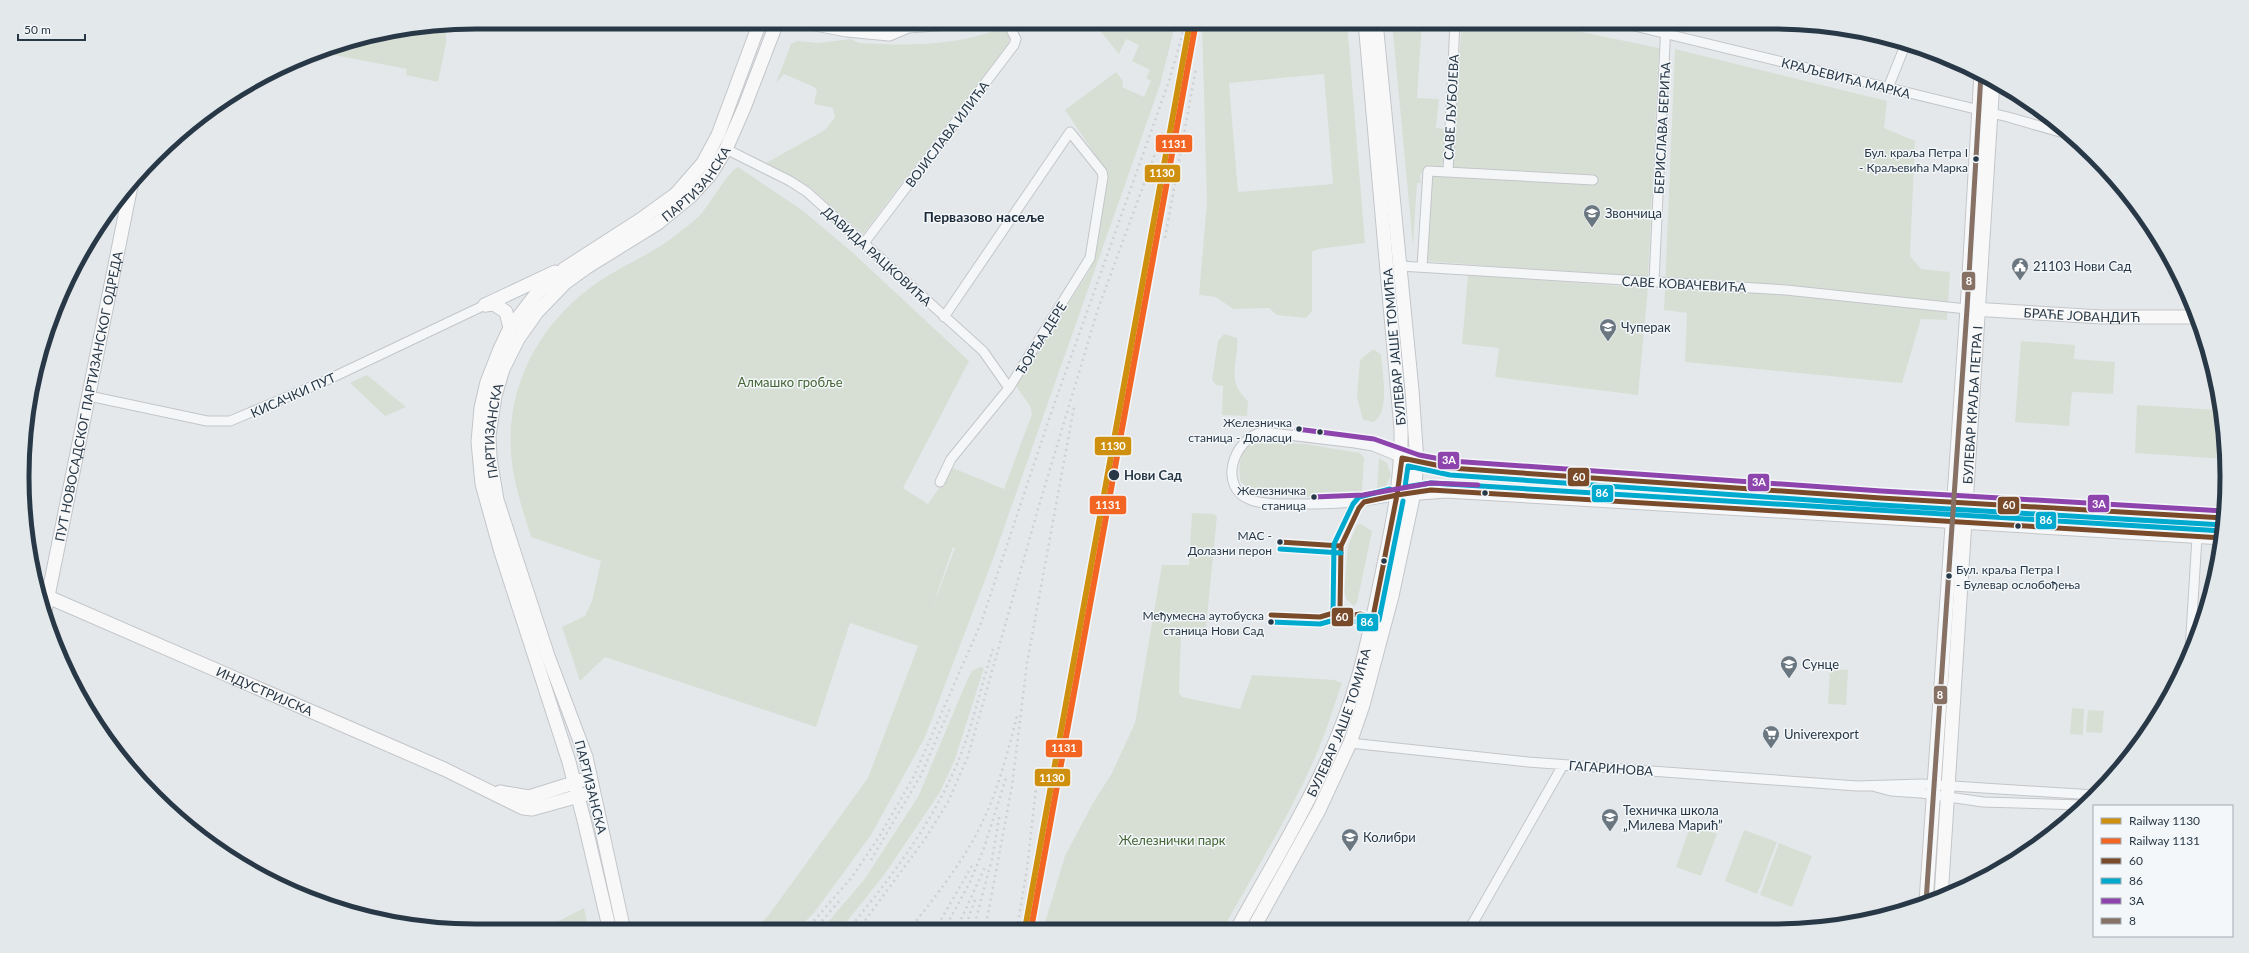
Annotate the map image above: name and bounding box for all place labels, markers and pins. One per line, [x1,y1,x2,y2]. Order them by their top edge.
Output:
place label: Бул. краља Петра I - Краљевића Марка [1859,145,1968,175]
marker: Бул. краља Петра I - Краљевића Марка [1971,154,1981,164]
school or university icon: Звончица [1582,203,1602,228]
place label: Звончица [1605,205,1662,221]
public building icon: 21103 Нови Сад [2010,256,2030,281]
place label: 21103 Нови Сад [2033,258,2132,274]
school or university icon: Чуперак [1598,317,1618,342]
place label: Чуперак [1621,319,1671,335]
place label: Железничка станица - Доласци [1188,415,1292,445]
marker: Железничка станица - Доласци [1294,424,1304,434]
unlabelled marker [1315,427,1325,437]
place label: Нови Сад [1124,467,1183,483]
marker: Нови Сад [1107,468,1121,482]
place label: Железничка станица [1237,483,1306,513]
unlabelled marker [1480,488,1490,498]
marker: Железничка станица [1309,492,1319,502]
unlabelled marker [2013,521,2023,531]
place label: МАС - Долазни перон [1188,528,1272,558]
marker: МАС - Долазни перон [1275,537,1285,547]
unlabelled marker [1379,556,1389,566]
place label: Бул. краља Петра I - Булевар ослобођења [1956,562,2080,592]
marker: Бул. краља Петра I - Булевар ослобођења [1944,571,1954,581]
place label: Међумесна аутобуска станица Нови Сад [1142,608,1265,638]
marker: Међумесна аутобуска станица Нови Сад [1266,617,1276,627]
school or university icon: Сунце [1779,654,1799,679]
place label: Сунце [1802,656,1839,672]
supermarket icon: Univerexport [1761,724,1781,749]
place label: Univerexport [1784,726,1859,742]
place label: Техничка школа „Милева Марић” [1623,802,1723,833]
school or university icon: Техничка школа „Милева Марић” [1600,807,1620,832]
school or university icon: Колибри [1340,827,1360,852]
place label: Колибри [1363,829,1416,845]

